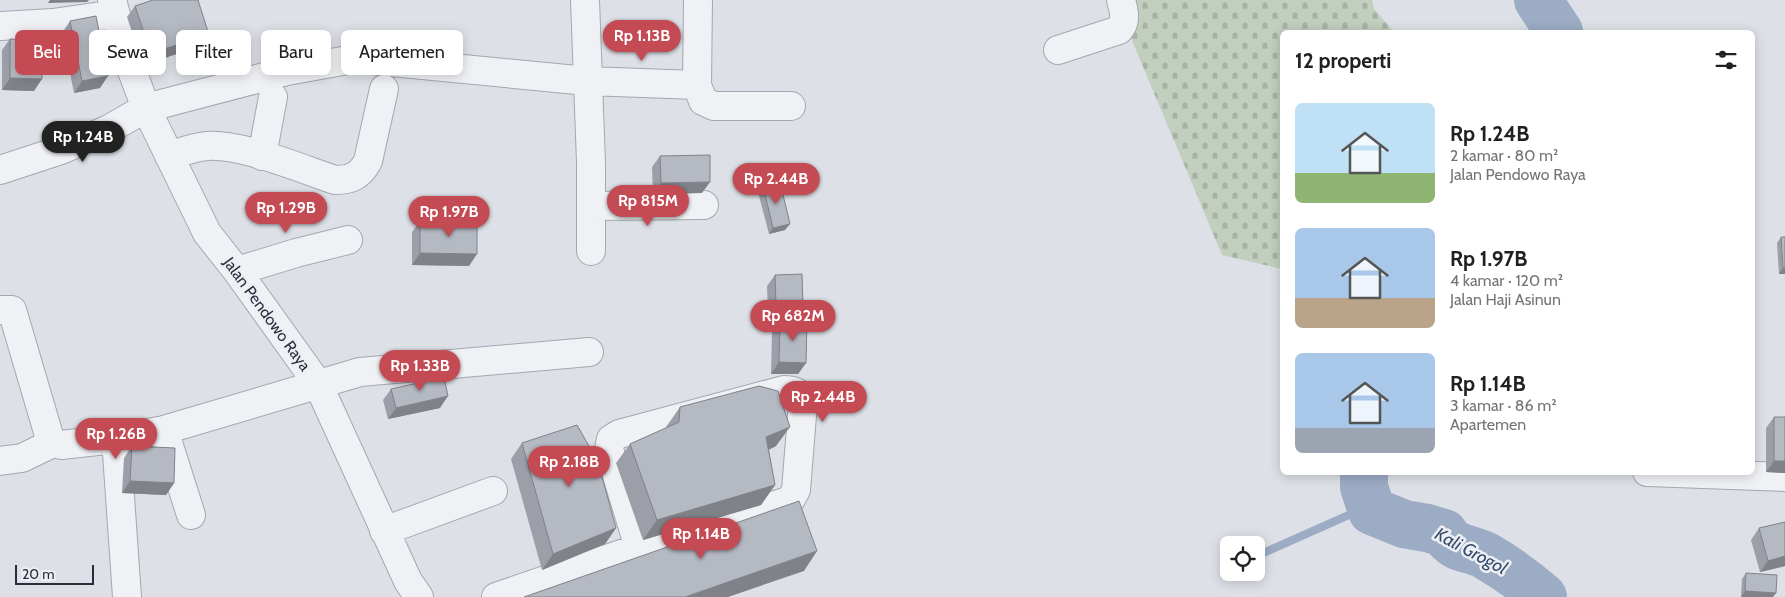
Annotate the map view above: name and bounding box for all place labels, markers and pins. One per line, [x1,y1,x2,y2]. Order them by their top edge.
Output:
pin: Rp 1.13B [590,20,694,62]
pin: Rp 1.24B [31,120,135,163]
pin: Rp 2.44B [724,162,828,205]
pin: Rp 815M [602,184,694,227]
pin: Rp 1.29B [234,192,338,234]
pin: Rp 1.97B [397,196,501,238]
pin: Rp 682M [747,300,839,342]
pin: Rp 1.33B [368,350,472,392]
pin: Rp 2.44B [771,380,875,423]
pin: Rp 1.26B [64,418,168,460]
pin: Rp 2.18B [517,446,621,488]
pin: Rp 1.14B [649,518,753,560]

